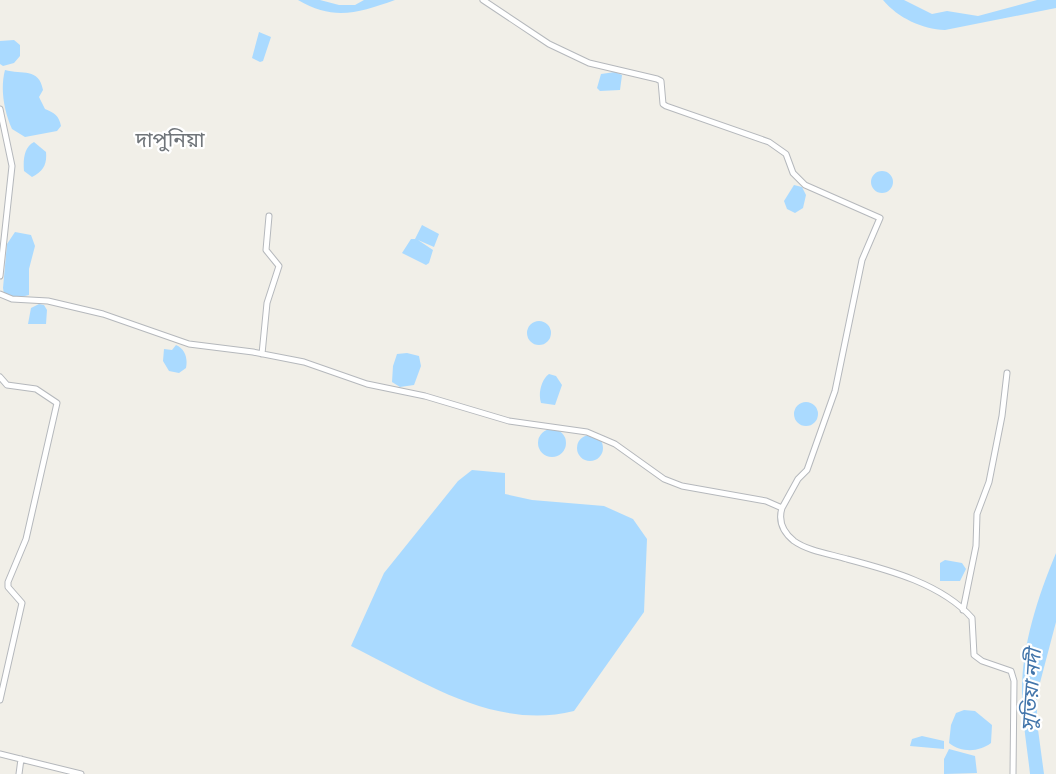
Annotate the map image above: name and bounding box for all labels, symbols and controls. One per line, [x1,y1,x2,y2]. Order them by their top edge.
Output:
district label: দাপুনিয়া [134,126,205,152]
water label: সুতিয়া নদী [1015,644,1046,732]

